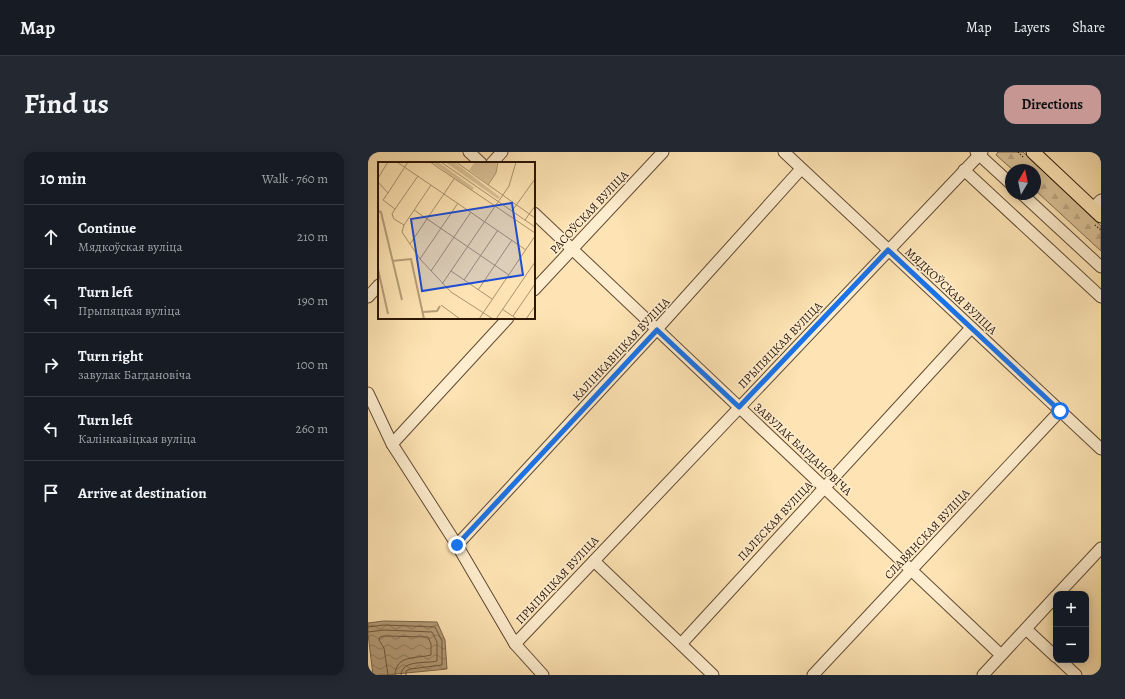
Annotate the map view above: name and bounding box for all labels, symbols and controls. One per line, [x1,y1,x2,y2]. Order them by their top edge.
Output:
text: Map [20,15,55,41]
text: Map [966,18,992,37]
text: Layers [1014,18,1050,37]
text: Share [1072,18,1105,37]
text: Find us [24,85,109,123]
button: Directions [1004,85,1101,124]
inset map [378,162,535,319]
north arrow [1005,164,1041,200]
street label: РАСОЎСКАЯ ВУЛІЦА [546,166,633,257]
text: 10 min [40,167,86,190]
text: Walk · 760 m [262,170,328,187]
text: Continue [78,218,136,238]
icon: ahead [40,226,62,248]
text: 210 m [297,228,328,245]
text: Мядкоўская вуліца [78,238,183,255]
street label: МЯДКОЎСКАЯ ВУЛІЦА [901,244,1001,339]
text: Turn left [78,282,133,302]
icon: left [40,290,62,312]
text: 190 m [297,292,328,309]
street label: КАЛІНКАВІЦКАЯ ВУЛІЦА [569,293,674,404]
street label: ПРЫПЯЦКАЯ ВУЛІЦА [734,297,826,392]
text: Прыпяцкая вуліца [78,302,180,319]
text: Turn right [78,346,143,366]
icon: right [40,354,62,376]
text: 100 m [296,356,328,373]
text: завулак Багдановіча [78,366,191,383]
street label: ЗАВУЛАК БАГДАНОВІЧА [750,399,856,500]
route start [1051,402,1069,420]
text: Turn left [78,410,133,430]
icon: left [40,418,62,440]
text: 260 m [295,420,328,437]
text: Калінкавіцкая вуліца [78,430,196,447]
street label: ПАЛЕСКАЯ ВУЛІЦА [734,477,817,564]
icon: arrive [40,482,62,504]
text: Arrive at destination [78,483,207,503]
street label: СЛАВЯНСКАЯ ВУЛІЦА [881,484,974,583]
street label: ПРЫПЯЦКАЯ ВУЛІЦА [512,532,603,628]
route end [448,536,466,554]
map controls [1053,591,1089,663]
button: + [1053,591,1089,627]
button: − [1053,627,1089,663]

